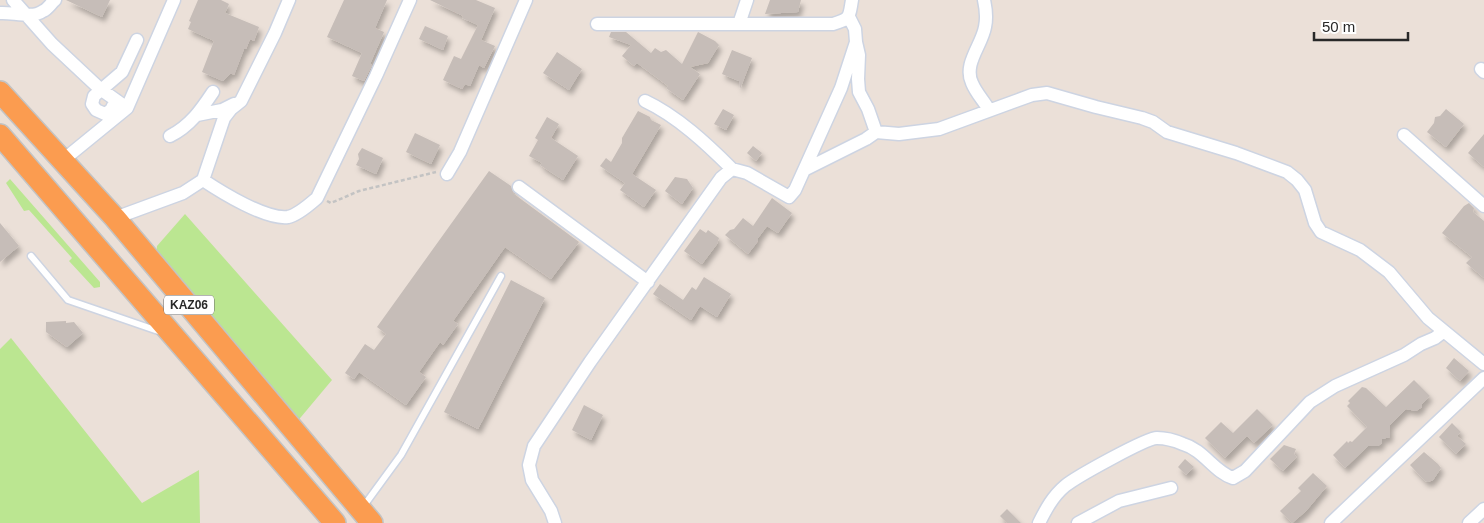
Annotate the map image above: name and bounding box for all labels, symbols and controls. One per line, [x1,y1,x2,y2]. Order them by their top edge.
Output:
scale bar [1314,10,1408,42]
text: 50 m [1322,18,1355,35]
road number: KАZ06 [164,296,214,314]

